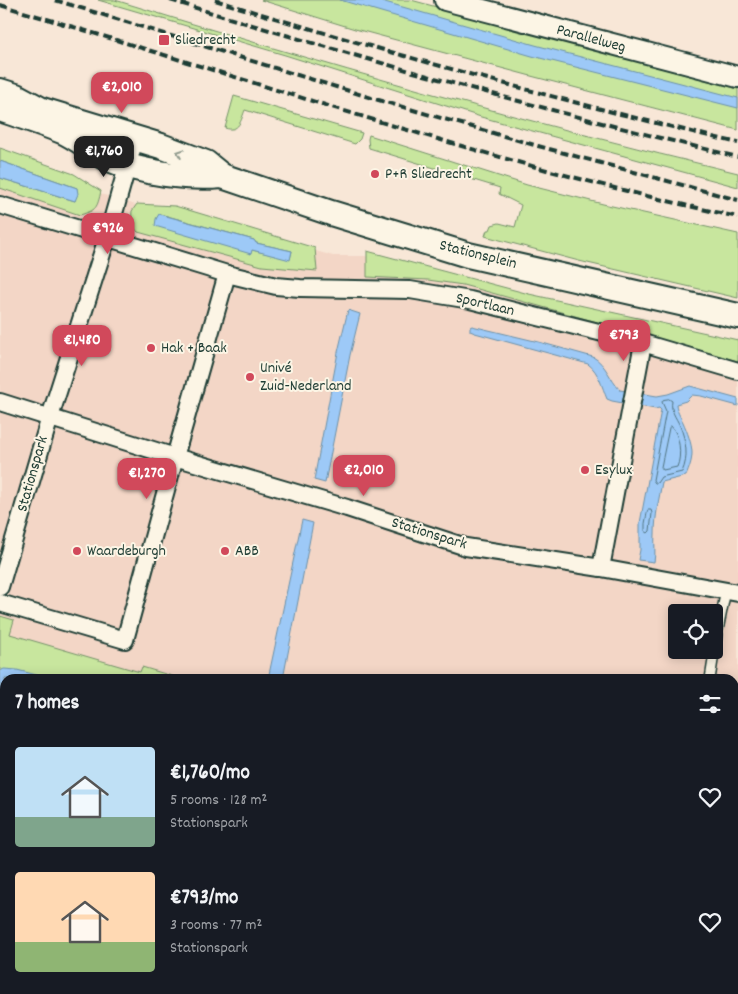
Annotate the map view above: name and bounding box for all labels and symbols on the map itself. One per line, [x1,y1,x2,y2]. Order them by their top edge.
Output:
street label: Parallelweg [554,19,628,59]
place label: Sliedrecht [175,29,236,52]
marker: Sliedrecht [157,33,171,47]
pin: €2,010 [81,72,163,114]
pin: €1,760 [63,136,145,178]
one-way arrow [176,149,185,160]
place label: P+R Sliedrecht [385,163,472,186]
marker: P+R Sliedrecht [369,168,381,180]
pin: €926 [78,212,138,255]
street label: Stationsplein [437,234,519,276]
street label: Sportlaan [453,287,517,323]
pin: €793 [594,320,654,362]
pin: €1,480 [41,324,123,367]
place label: Hak + Baak [161,337,227,360]
marker: Hak + Baak [145,342,157,354]
place label: Univé Zuid-Nederland [260,357,352,398]
marker: Univé Zuid-Nederland [244,371,256,383]
street label: Stationspark [11,433,55,515]
pin: €2,010 [323,454,405,497]
pin: €1,270 [106,458,188,500]
place label: Esylux [595,459,632,482]
marker: Esylux [579,464,591,476]
street label: Stationspark [388,512,470,556]
place label: Waardeburgh [87,540,166,563]
place label: ABB [235,540,259,563]
marker: Waardeburgh [71,545,83,557]
marker: ABB [219,545,231,557]

